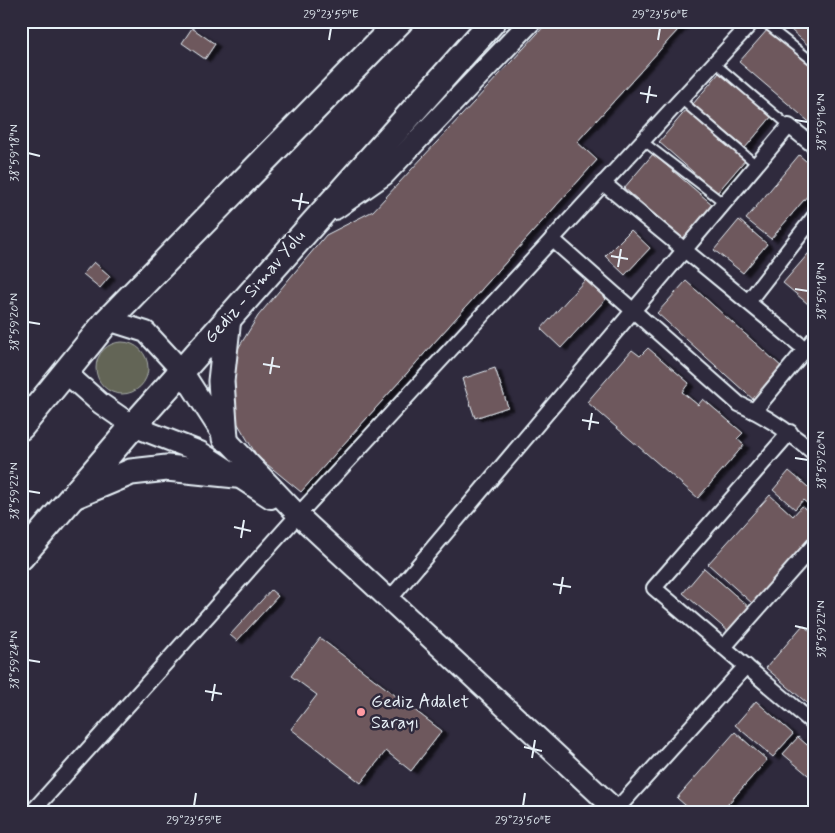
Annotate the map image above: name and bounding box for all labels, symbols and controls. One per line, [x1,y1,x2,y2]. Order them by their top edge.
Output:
text: 29°23'55"E [303,7,359,23]
text: 29°23'50"E [632,7,688,23]
text: 38°59'16"N [814,93,830,151]
text: 38°59'18"N [7,124,23,182]
street label: Gediz - Simav Yolu [199,225,311,349]
text: 38°59'18"N [814,262,830,320]
text: 38°59'20"N [7,293,23,351]
text: 38°59'20"N [814,431,830,489]
text: 38°59'22"N [7,462,23,520]
text: 38°59'22"N [814,600,830,658]
text: 38°59'24"N [7,631,23,689]
place label: Gediz Adalet Sarayı [371,690,469,735]
marker: Gediz Adalet Sarayı [355,706,367,718]
text: 29°23'55"E [166,813,222,829]
text: 29°23'50"E [495,813,551,829]

